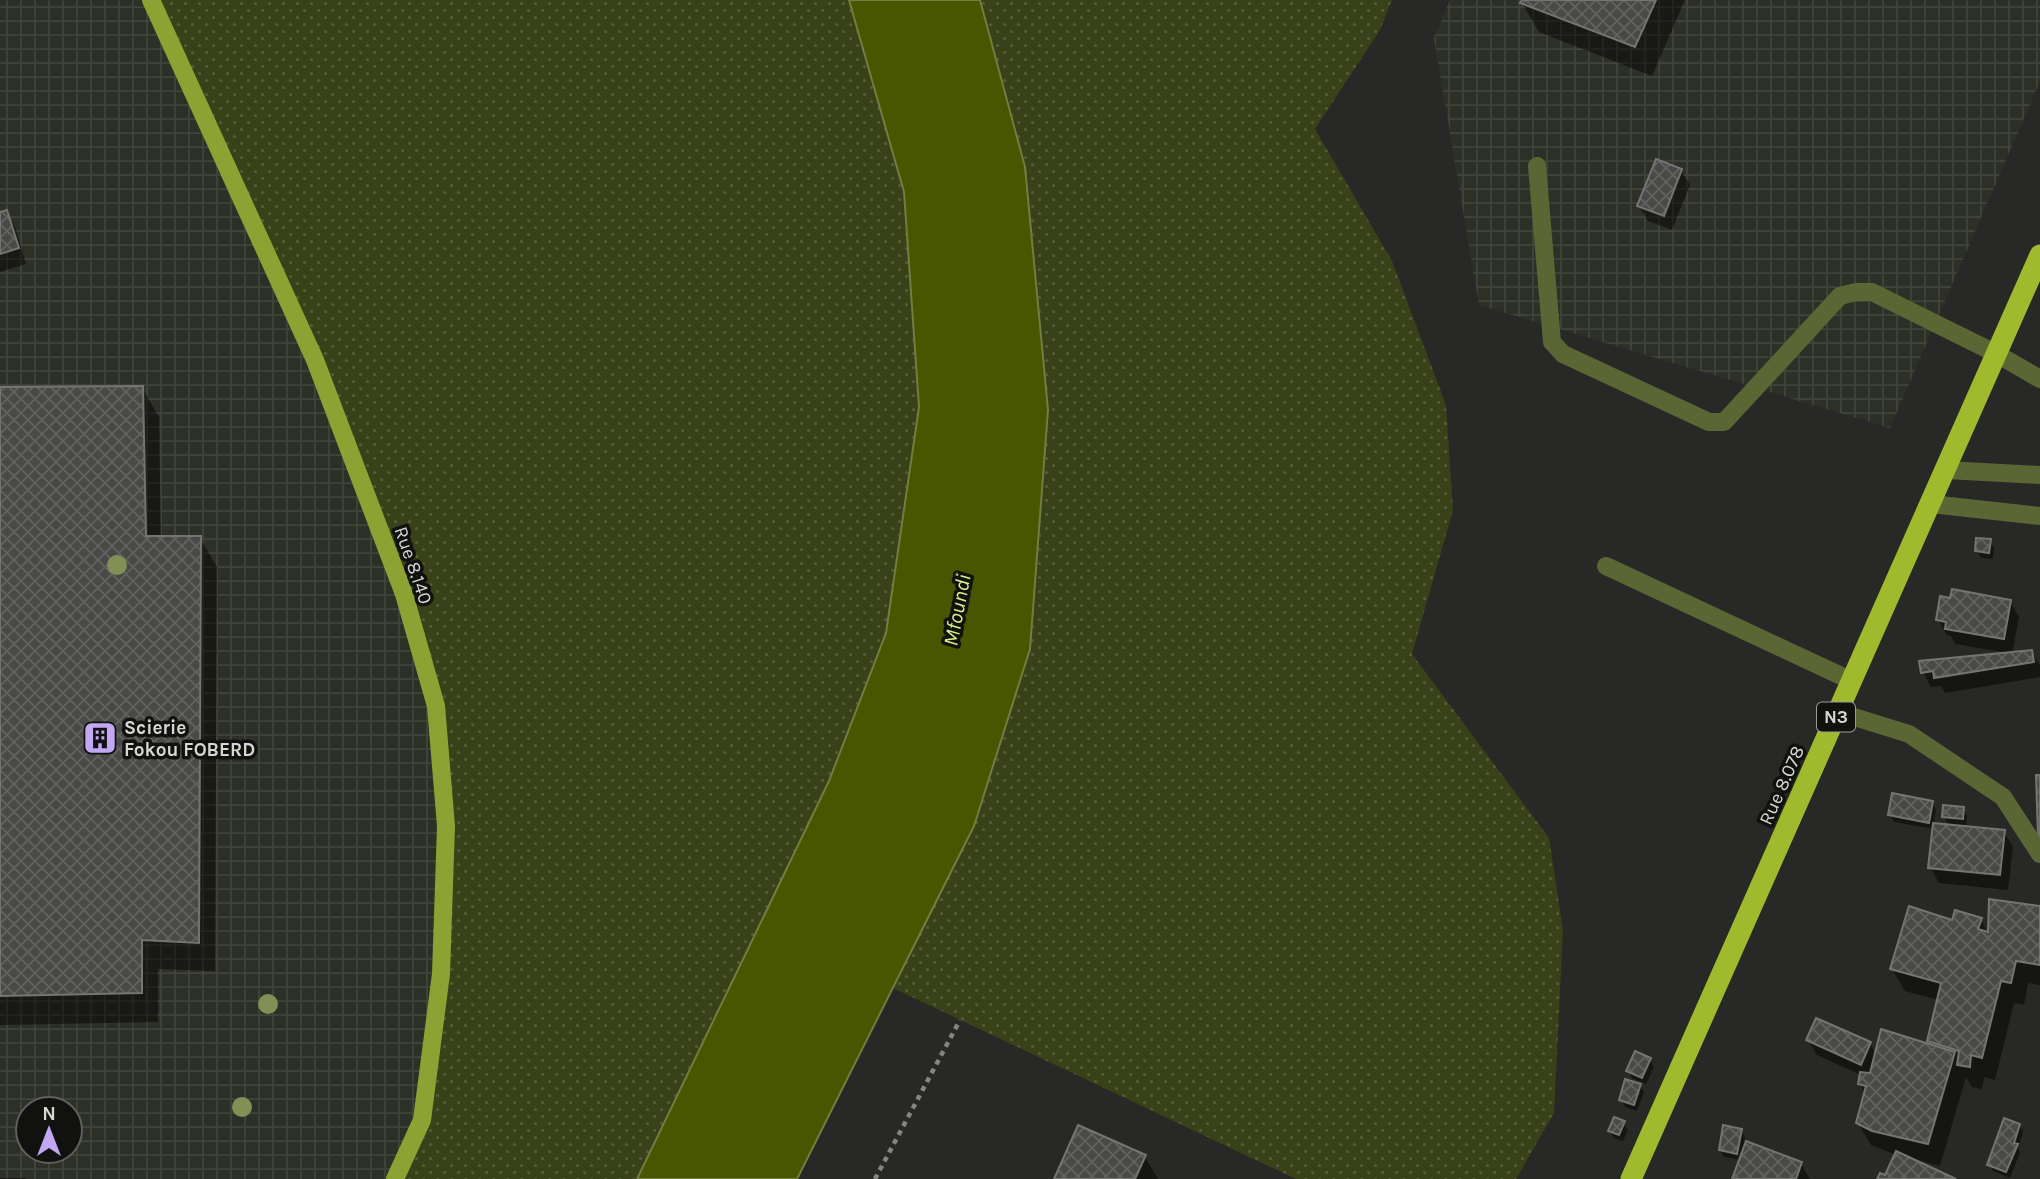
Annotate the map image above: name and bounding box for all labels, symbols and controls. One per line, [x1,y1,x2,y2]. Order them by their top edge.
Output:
street label: Rue 8.140 [390,524,437,607]
water label: Mfoundi [938,572,976,648]
road number: N3 [1817,702,1855,732]
place label: Scierie Fokou FOBERD [124,717,255,761]
building icon: Scierie Fokou FOBERD [81,719,119,757]
street label: Rue 8.078 [1755,742,1809,828]
north arrow [14,1095,84,1165]
text: N [42,1103,56,1125]

